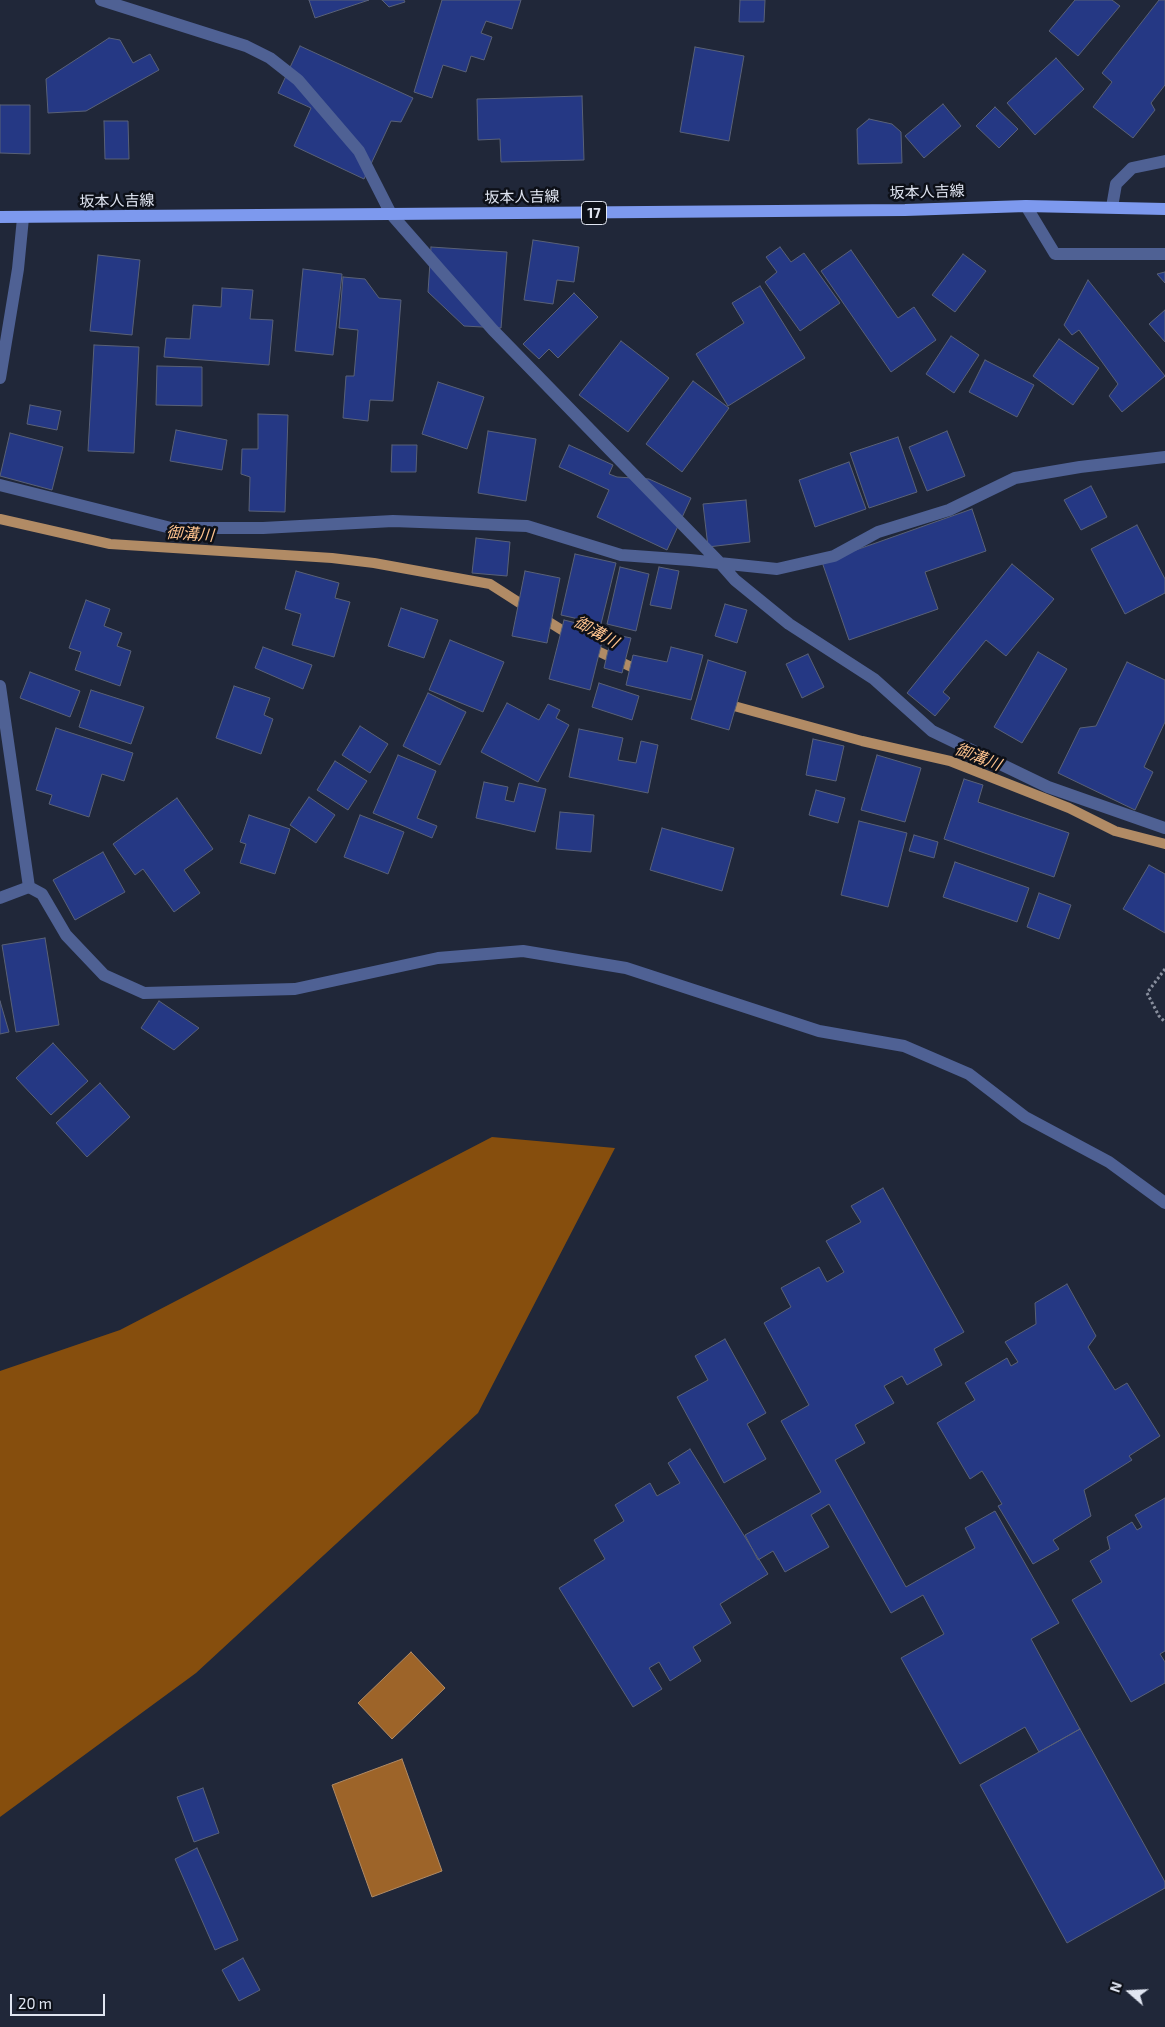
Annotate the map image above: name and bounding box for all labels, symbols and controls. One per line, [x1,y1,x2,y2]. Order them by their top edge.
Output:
street label: 坂本人吉線 [889,182,965,202]
street label: 坂本人吉線 [484,187,560,207]
street label: 坂本人吉線 [79,191,155,211]
road number: 17 [582,202,606,224]
water label: 御溝川 [165,523,215,545]
water label: 御溝川 [570,612,622,652]
water label: 御溝川 [952,739,1004,775]
north arrow [1105,1967,1155,2017]
text: N [1106,1979,1125,1995]
scale bar [12,1984,108,2016]
text: 20 m [18,1994,52,2012]

